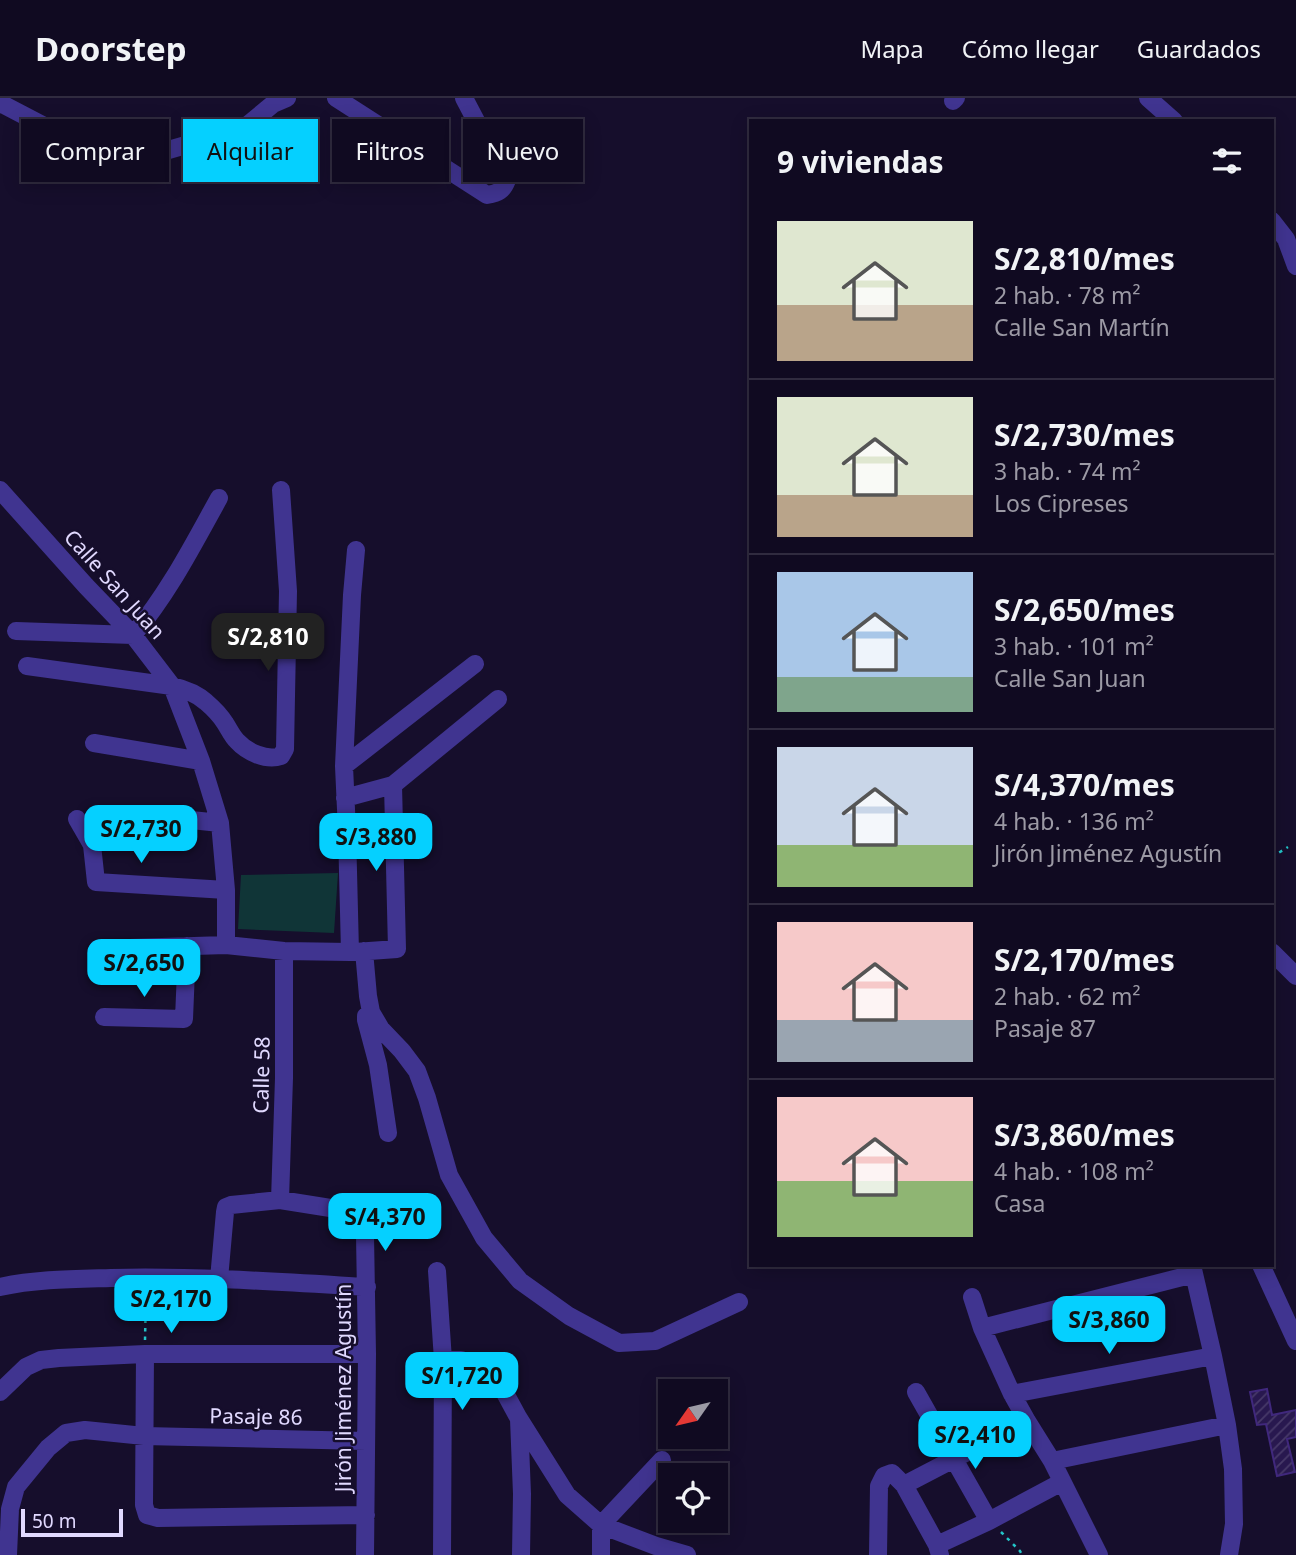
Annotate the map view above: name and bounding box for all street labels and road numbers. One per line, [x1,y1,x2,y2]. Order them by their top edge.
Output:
street label: Calle San Juan [58,523,172,645]
street label: Calle 58 [246,1036,276,1114]
street label: Jirón Jiménez Agustín [329,1284,357,1494]
street label: Pasaje 86 [209,1401,303,1431]

